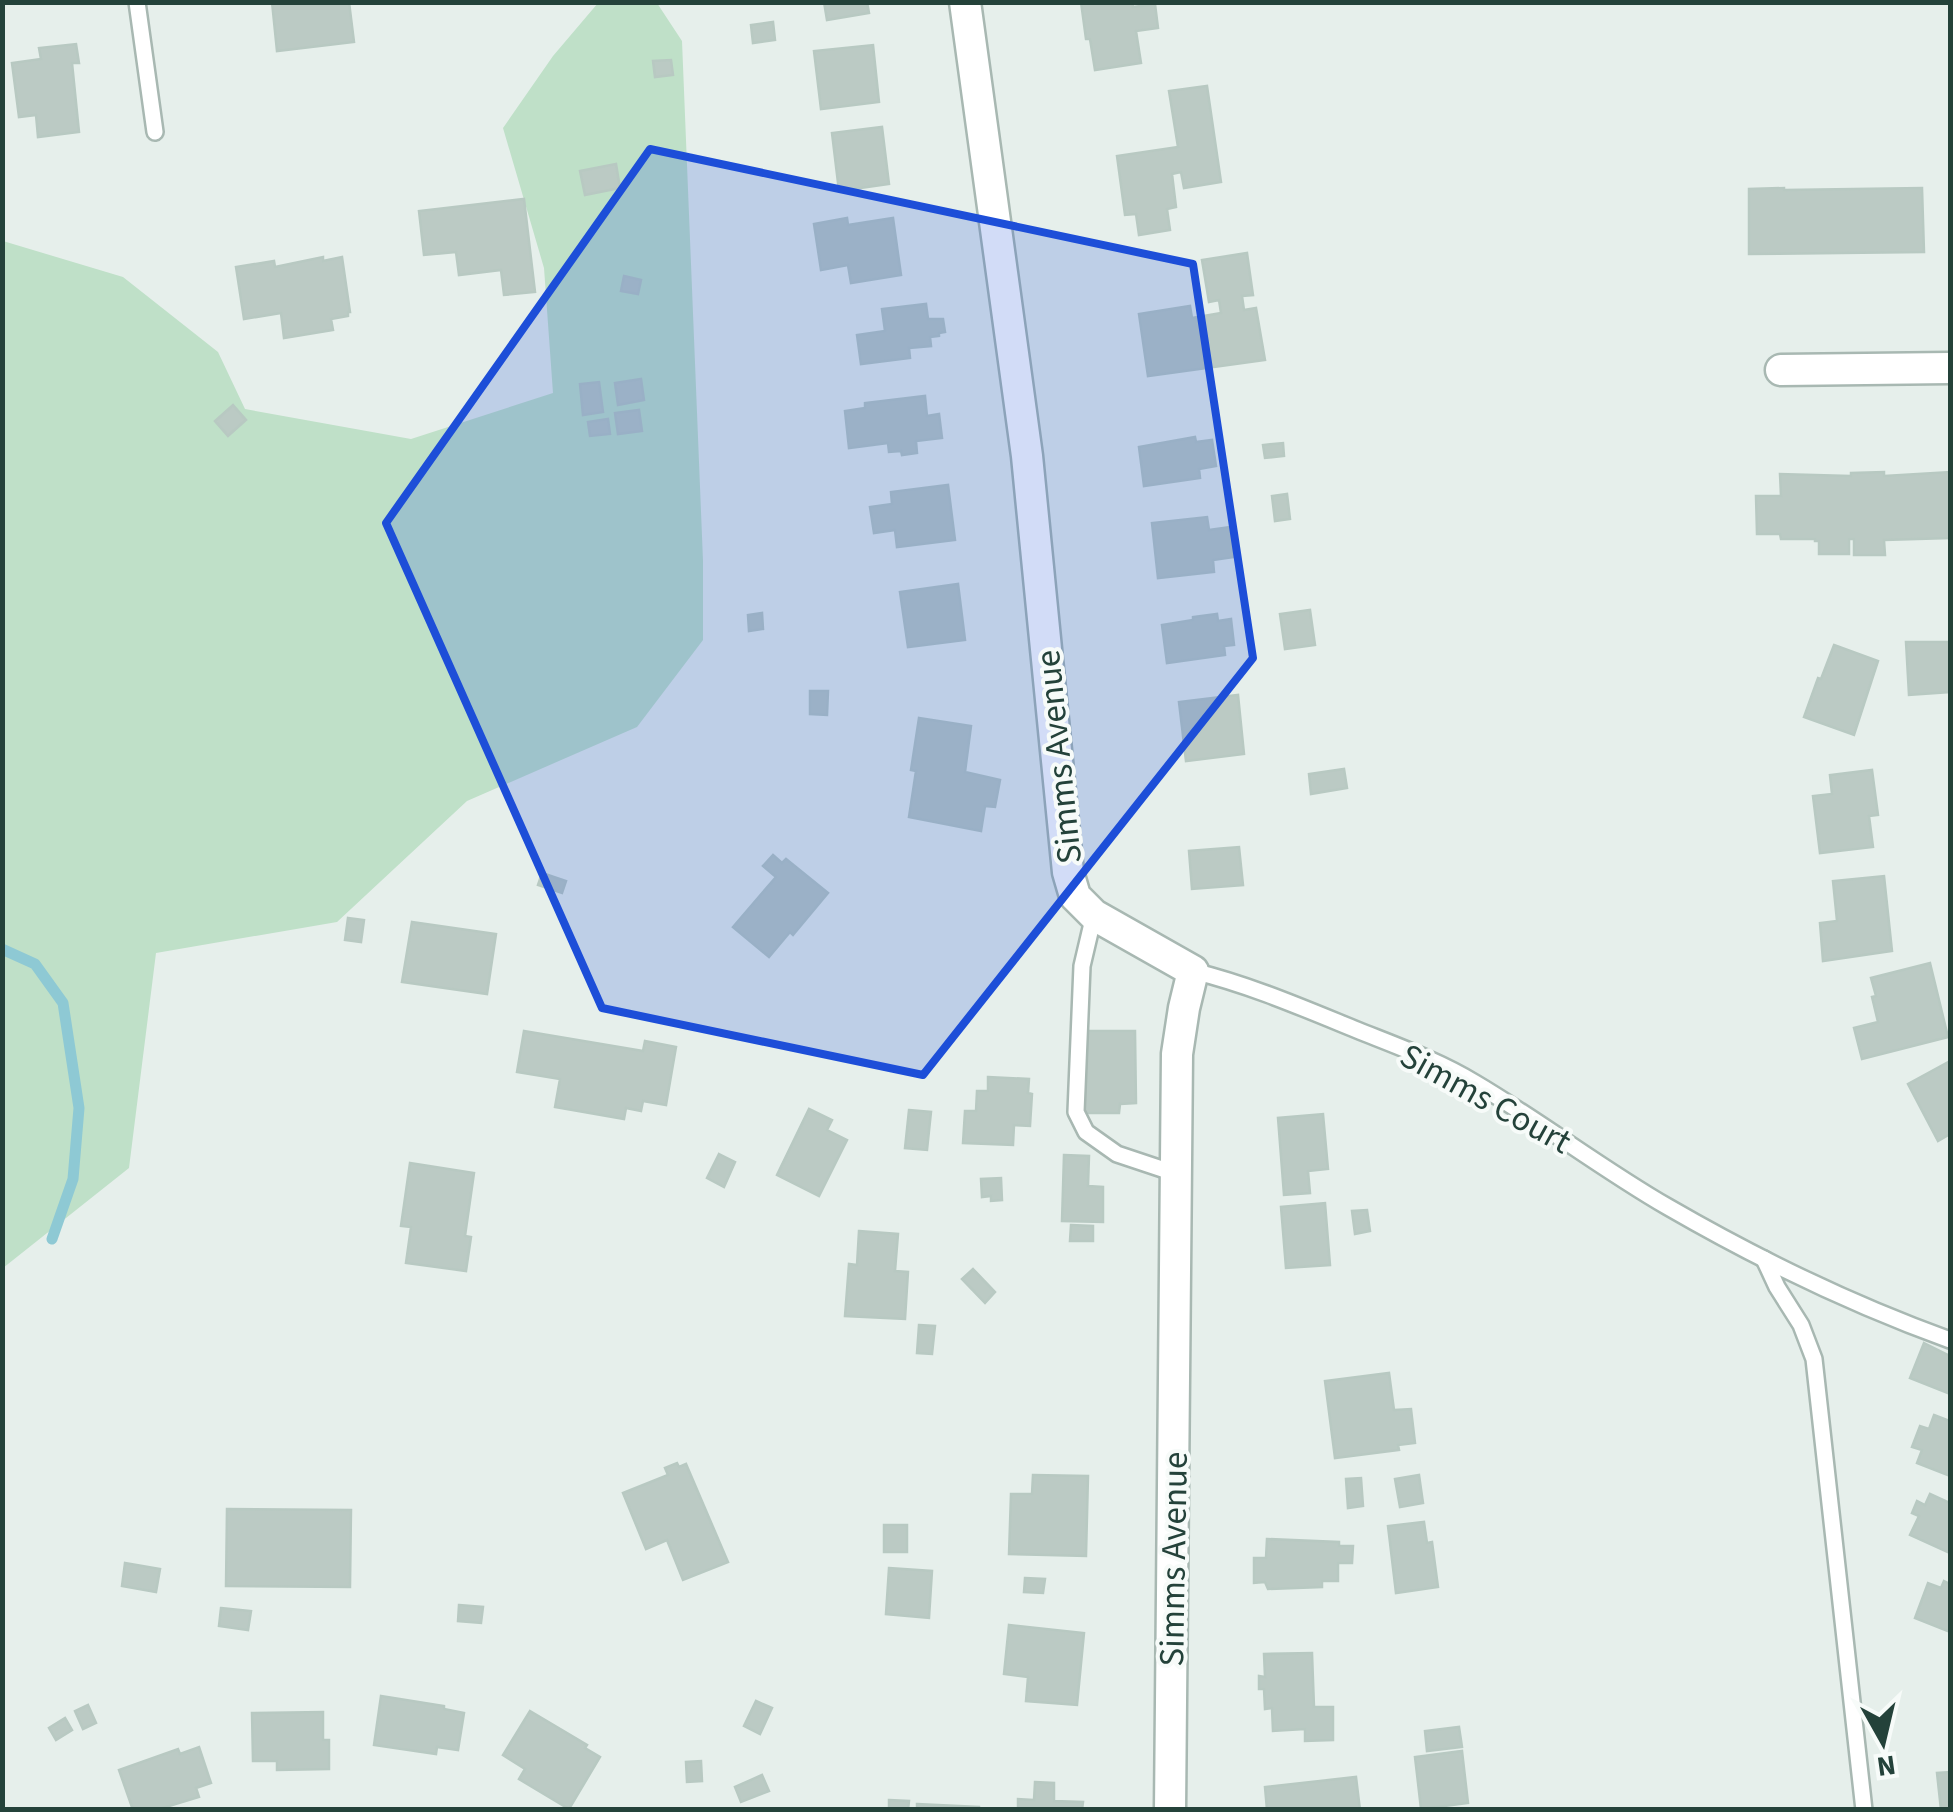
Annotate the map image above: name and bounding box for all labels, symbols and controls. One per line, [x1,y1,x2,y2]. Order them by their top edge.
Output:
street label: Simms Avenue [1023,647,1095,866]
street label: Simms Court [1391,1031,1580,1167]
street label: Simms Avenue [1147,1451,1201,1667]
north arrow [1833,1692,1933,1792]
text: N [1874,1745,1898,1787]

